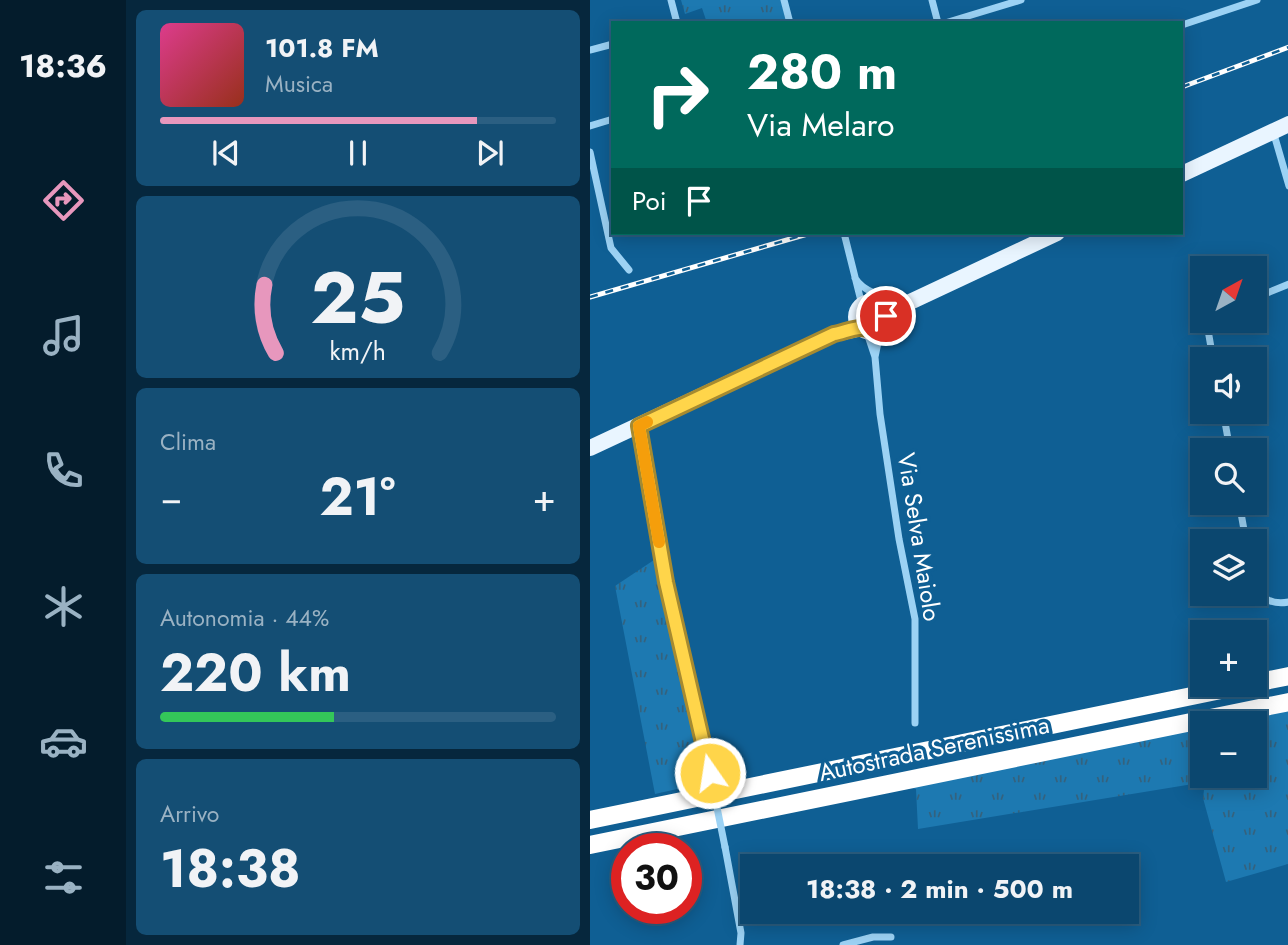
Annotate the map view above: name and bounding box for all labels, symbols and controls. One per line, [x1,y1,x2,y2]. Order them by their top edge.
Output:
text: 101.8 FM [265,29,379,67]
text: 280 m [747,37,897,107]
text: 18:36 [19,43,107,89]
icon: right [632,49,723,140]
text: Musica [265,67,333,101]
text: Via Melaro [747,102,895,148]
icon: previous [207,134,245,172]
icon: pause [339,134,377,172]
icon: next [471,134,509,172]
icon: directions [39,176,88,225]
text: Poi [632,182,666,220]
icon: arrive [680,182,718,220]
text: 25 [311,245,405,350]
north arrow [1190,256,1267,332]
map controls [1190,256,1267,788]
pin [856,286,916,346]
icon: arrive [867,297,905,335]
icon: music [39,311,88,360]
text: km/h [330,333,386,369]
button: sound [1190,347,1267,424]
text: Clima [160,425,216,459]
button: search [1190,438,1267,515]
icon: phone [39,446,88,495]
street label: Via Selva Maiolo [889,450,950,624]
text: 21° [320,459,396,535]
text: − [160,470,182,525]
text: + [533,470,556,525]
button: layers [1190,529,1267,606]
icon: climate [39,582,88,631]
text: Autonomia · 44% [160,601,329,635]
button: + [1190,620,1267,697]
text: 220 km [160,635,351,711]
street label: Autostrada Serenissima [815,707,1052,790]
button: − [1190,711,1267,788]
icon: car [39,717,88,766]
position arrow [673,736,747,810]
text: Arrivo [160,797,219,831]
text: 18:38 [160,831,301,907]
speed limit sign: 30 [611,833,702,924]
icon: filters [39,853,88,902]
text: 18:38 · 2 min · 500 m [806,870,1073,908]

